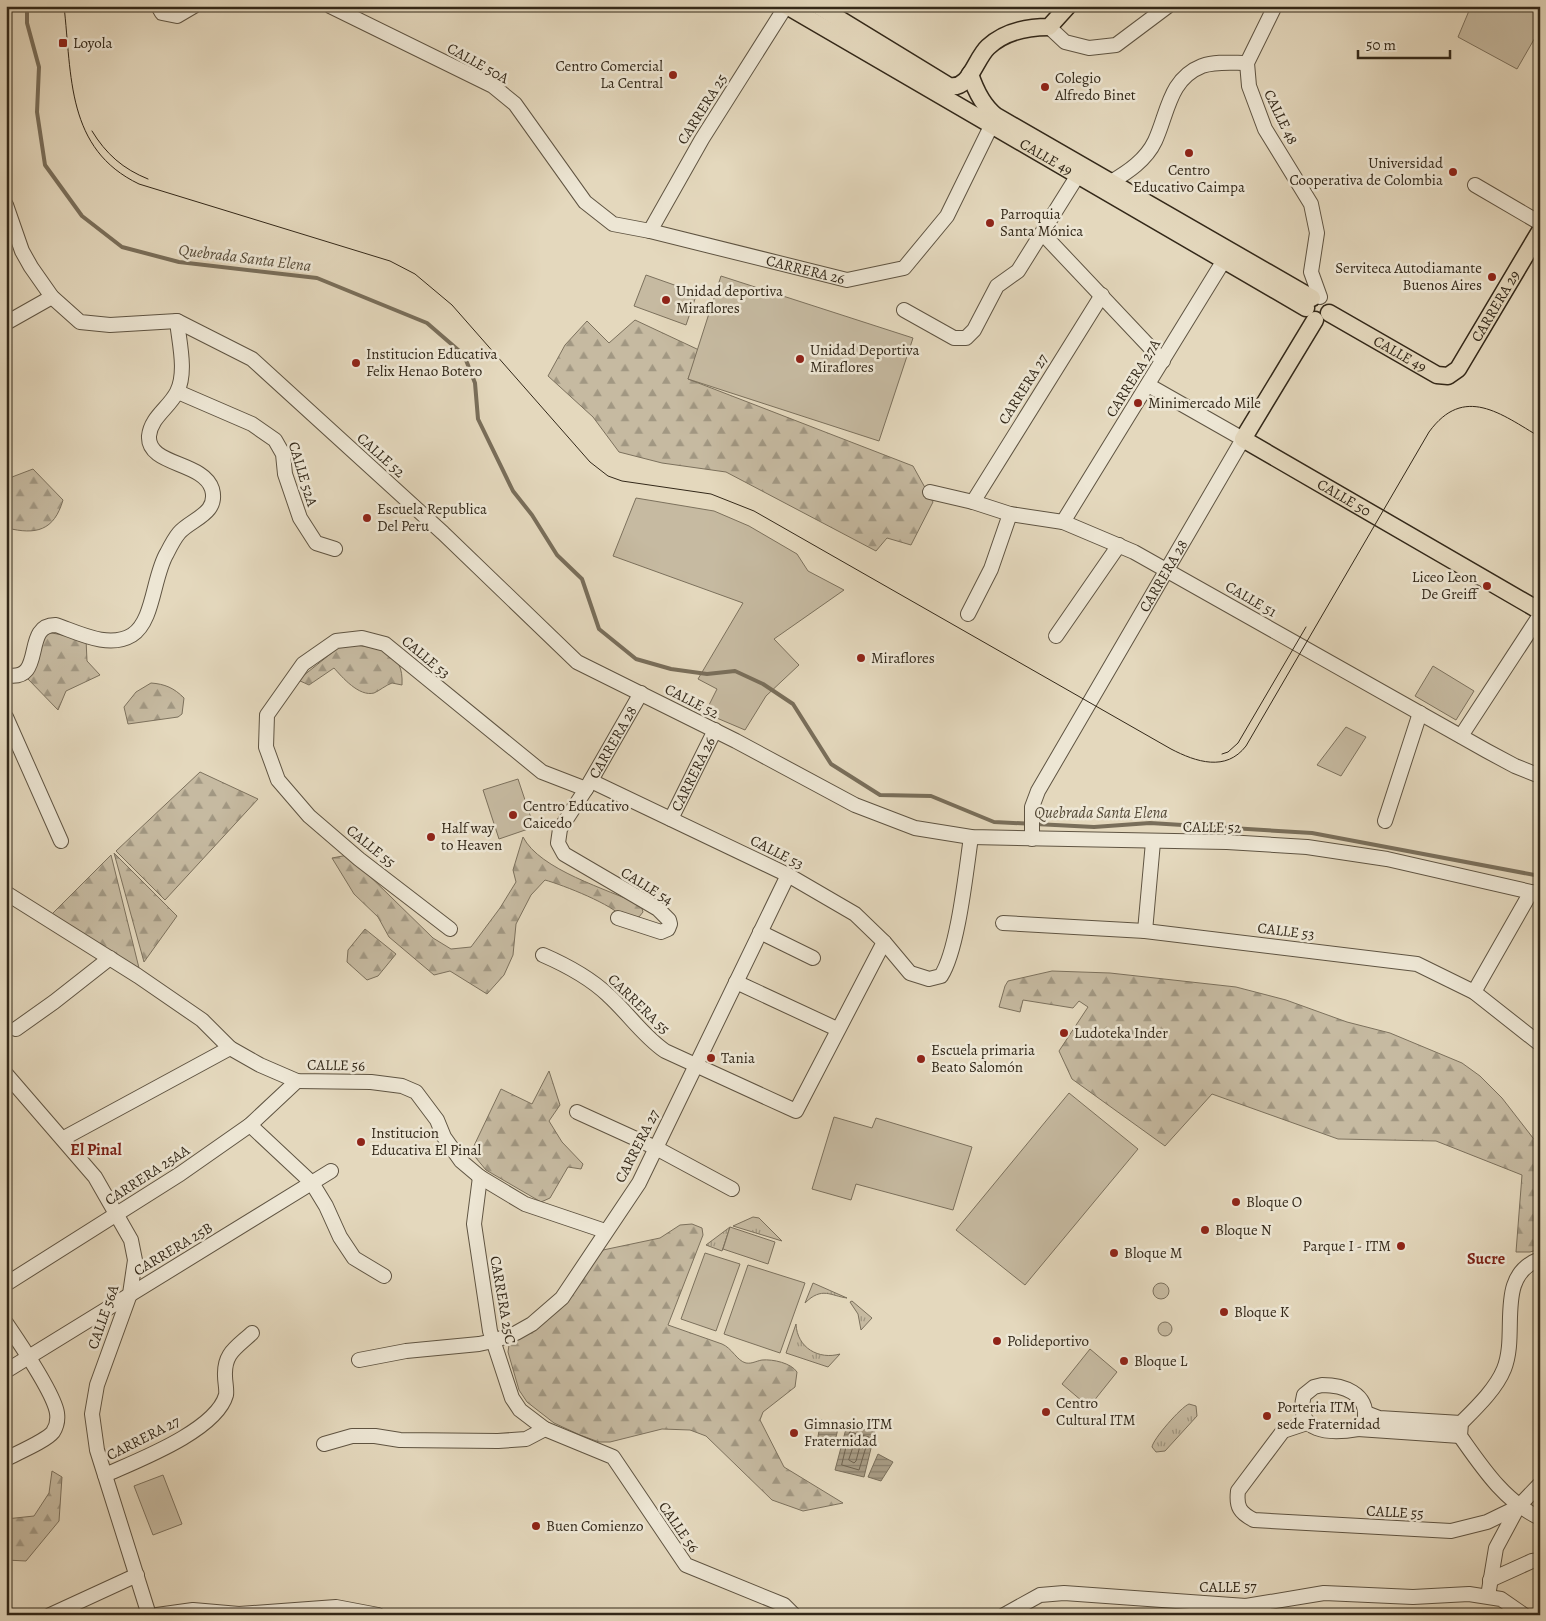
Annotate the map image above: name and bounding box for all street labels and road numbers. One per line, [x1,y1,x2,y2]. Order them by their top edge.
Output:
street label: CALLE 50A [443,38,513,88]
street label: CARRERA 25 [672,70,732,148]
street label: CALLE 48 [1259,86,1303,148]
street label: CALLE 49 [1016,134,1077,180]
street label: CARRERA 26 [764,250,847,289]
street label: CARRERA 29 [1466,266,1525,346]
street label: CALLE 49 [1370,331,1431,377]
street label: CARRERA 27A [1101,335,1165,421]
street label: CARRERA 27 [993,349,1053,428]
street label: CALLE 52 [353,428,409,482]
street label: CALLE 52A [284,439,322,509]
street label: CALLE 50 [1314,474,1375,521]
street label: CARRERA 28 [1134,536,1192,616]
street label: CALLE 51 [1222,576,1280,622]
street label: CALLE 53 [398,631,454,683]
street label: CALLE 52 [662,679,722,723]
street label: CARRERA 28 [584,702,641,782]
street label: CARRERA 26 [666,734,720,815]
street label: CALLE 52 [1183,816,1241,838]
street label: CALLE 55 [342,820,400,872]
street label: CALLE 53 [747,830,807,874]
street label: CALLE 54 [617,862,677,910]
street label: CALLE 53 [1256,918,1316,944]
street label: CARRERA 55 [604,969,674,1039]
street label: CALLE 56 [307,1054,365,1076]
street label: CARRERA 27 [610,1105,664,1186]
street label: CARRERA 25AA [101,1140,193,1210]
street label: CARRERA 25B [130,1218,216,1280]
street label: CARRERA 25C [485,1254,521,1346]
street label: CALLE 56A [83,1282,123,1352]
street label: CARRERA 27 [103,1411,184,1465]
street label: CALLE 56 [654,1498,704,1557]
street label: CALLE 55 [1366,1501,1424,1523]
street label: CALLE 57 [1199,1577,1257,1597]

